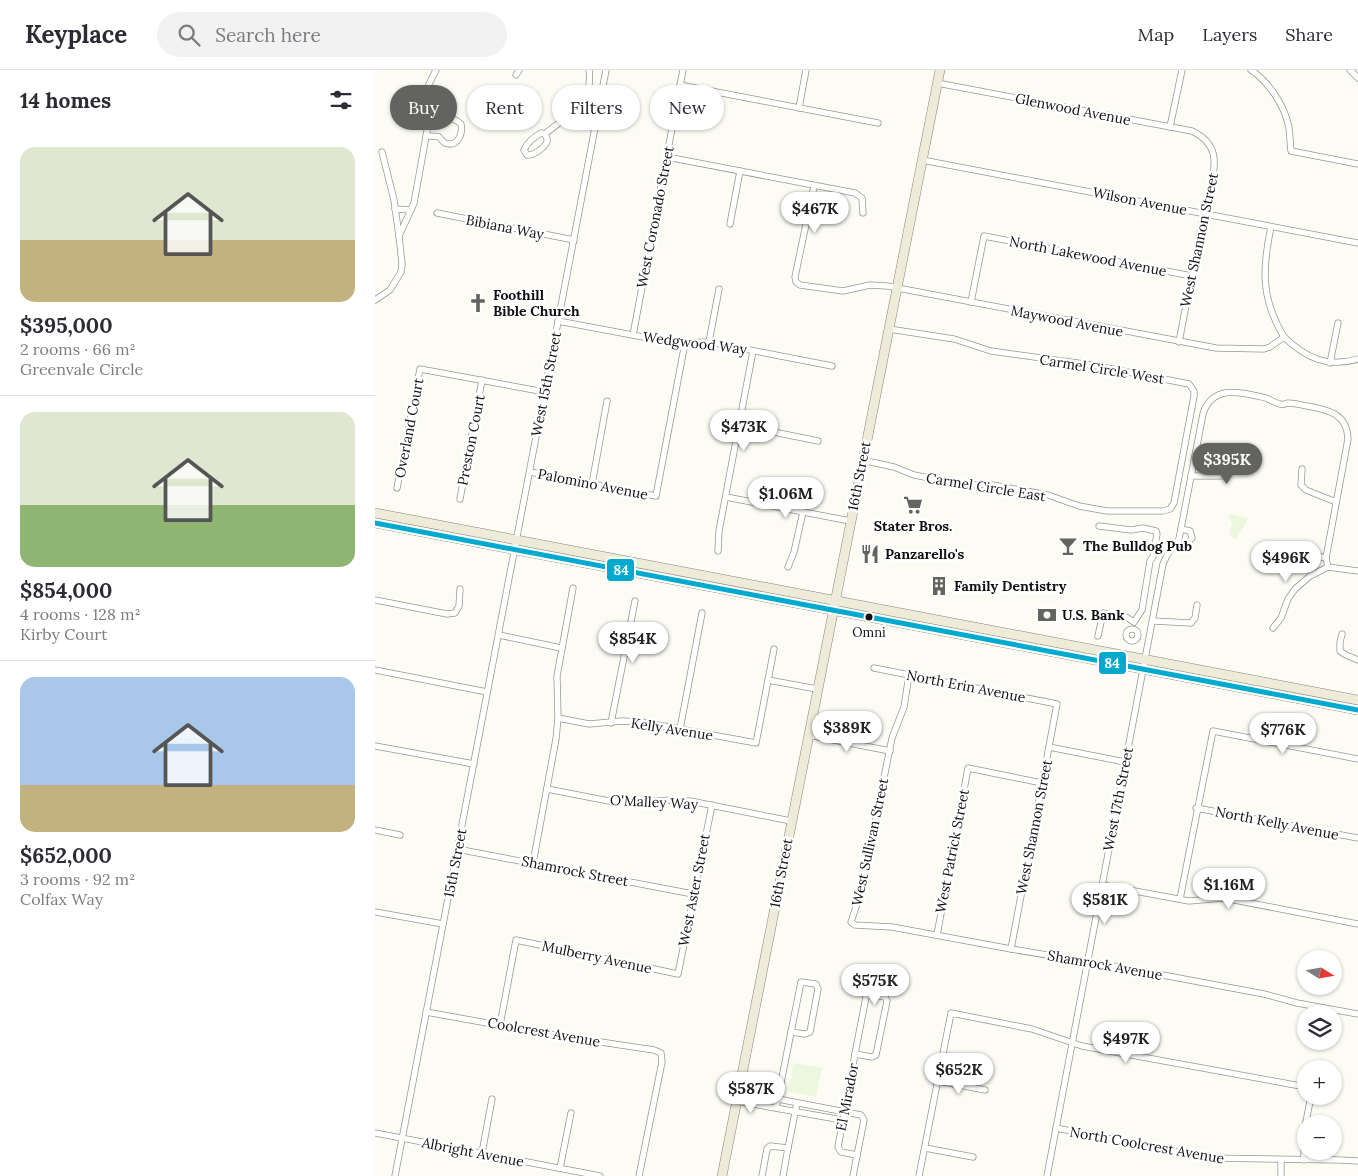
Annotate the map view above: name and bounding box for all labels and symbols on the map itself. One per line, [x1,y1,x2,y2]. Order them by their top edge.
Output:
street label: Glenwood Avenue [1014,89,1133,129]
street label: West Coronado Street [632,144,678,290]
street label: West Shannon Street [1176,170,1222,309]
street label: Wilson Avenue [1091,183,1189,219]
pin: $467K [780,191,850,234]
street label: Bibiana Way [464,211,546,243]
street label: North Lakewood Avenue [1008,232,1169,280]
place label: Foothill Bible Church [493,286,580,320]
church icon: Foothill Bible Church [467,292,489,314]
street label: Maywood Avenue [1009,301,1125,341]
street label: Wedgwood Way [642,328,749,358]
street label: West 15th Street [527,329,565,438]
street label: Carmel Circle West [1038,350,1166,388]
street label: Overland Court [391,376,428,479]
street label: Preston Court [453,392,489,487]
pin: $473K [709,410,779,452]
street label: 16th Street [843,439,875,512]
pin: $395K [1192,442,1262,485]
street label: Palomino Avenue [536,464,650,504]
street label: Carmel Circle East [925,469,1048,505]
pin: $1.06M [745,476,827,519]
supermarket icon: Stater Bros. [902,494,924,516]
place label: Stater Bros. [874,517,952,535]
bar icon: The Bulldog Pub [1057,535,1079,557]
place label: The Bulldog Pub [1083,537,1192,555]
pin: $496K [1251,540,1321,583]
restaurant icon: Panzarello's [859,543,881,565]
place label: Panzarello's [885,545,965,563]
line badge: 84 [606,558,635,582]
text: 84 [613,561,629,579]
building icon: Family Dentistry [928,575,950,597]
place label: Family Dentistry [954,577,1067,595]
bank icon: U.S. Bank [1036,604,1058,626]
place label: U.S. Bank [1062,606,1125,624]
marker: Omni [864,612,874,622]
pin: $854K [598,622,668,664]
place label: Omni [852,624,886,641]
line badge: 84 [1098,651,1127,675]
text: 84 [1104,654,1120,672]
street label: North Erin Avenue [905,666,1027,706]
pin: $389K [812,710,882,753]
pin: $776K [1248,712,1318,755]
street label: Kelly Avenue [630,714,715,744]
street label: West 17th Street [1099,745,1137,852]
street label: West Shannon Street [1012,757,1056,896]
street label: West Sullivan Street [848,776,892,908]
street label: West Patrick Street [931,787,973,914]
street label: O'Malley Way [610,791,699,813]
street label: North Kelly Avenue [1214,802,1341,844]
street label: 15th Street [439,826,471,899]
street label: West Aster Street [674,832,714,948]
street label: 16th Street [765,836,797,909]
street label: Shamrock Street [520,852,631,890]
pin: $1.16M [1188,868,1270,910]
pin: $581K [1070,882,1140,925]
street label: Mulberry Avenue [540,937,654,978]
street label: Shamrock Avenue [1046,946,1164,984]
north arrow [1297,950,1343,995]
pin: $575K [840,964,910,1006]
street label: Coolcrest Avenue [486,1013,602,1051]
pin: $497K [1091,1022,1161,1064]
pin: $652K [924,1052,994,1095]
street label: El Mirador [832,1062,862,1132]
pin: $587K [716,1072,786,1114]
street label: North Coolcrest Avenue [1068,1123,1226,1168]
street label: Albright Avenue [419,1133,526,1171]

